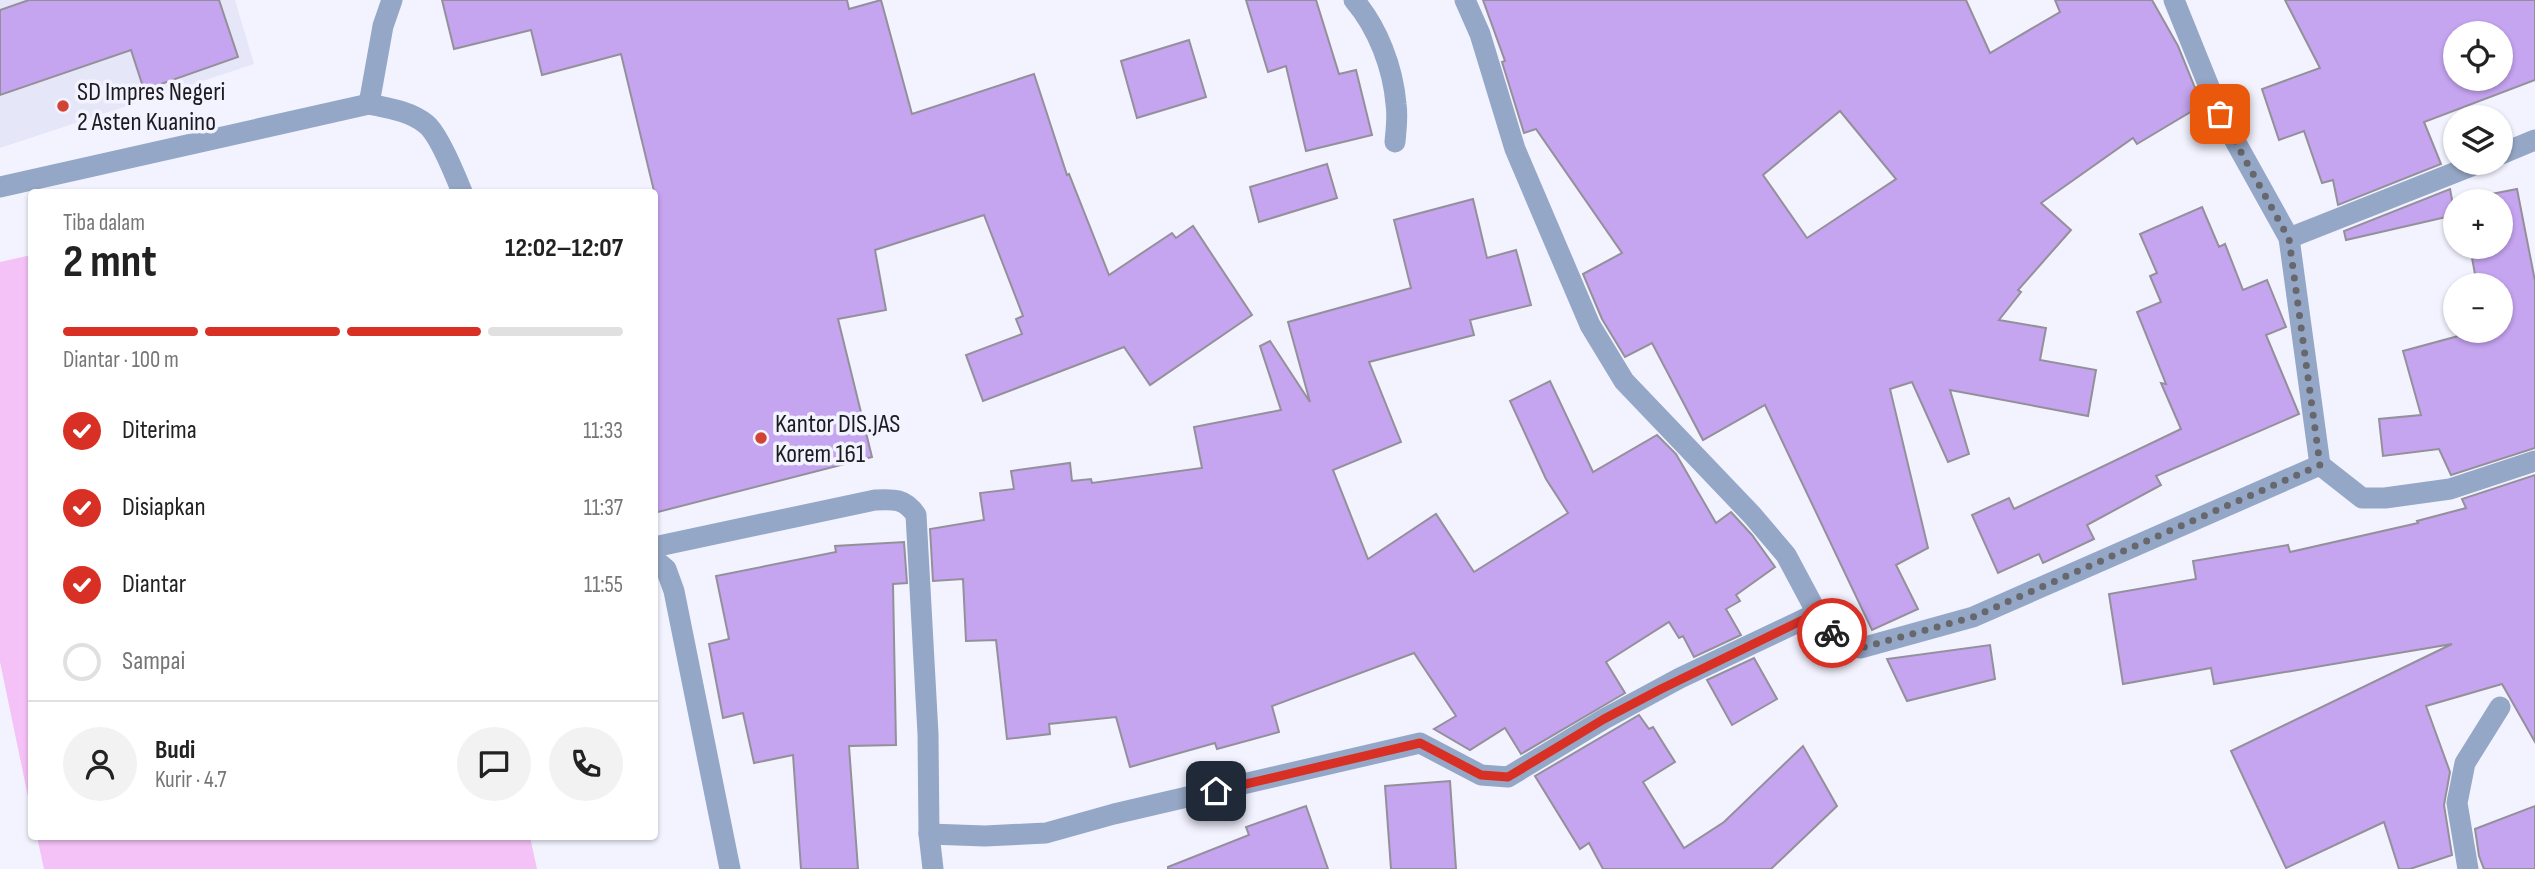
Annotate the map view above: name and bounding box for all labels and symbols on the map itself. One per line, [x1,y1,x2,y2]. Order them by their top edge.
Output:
place label: SD Impres Negeri 2 Asten Kuanino [77,77,225,138]
pin [2190,84,2250,144]
marker: SD Impres Negeri 2 Asten Kuanino [55,98,71,114]
place label: Kantor DIS.JAS Korem 161 [775,409,900,470]
marker: Kantor DIS.JAS Korem 161 [753,430,769,446]
courier [1797,598,1867,668]
pin [1186,761,1246,821]

